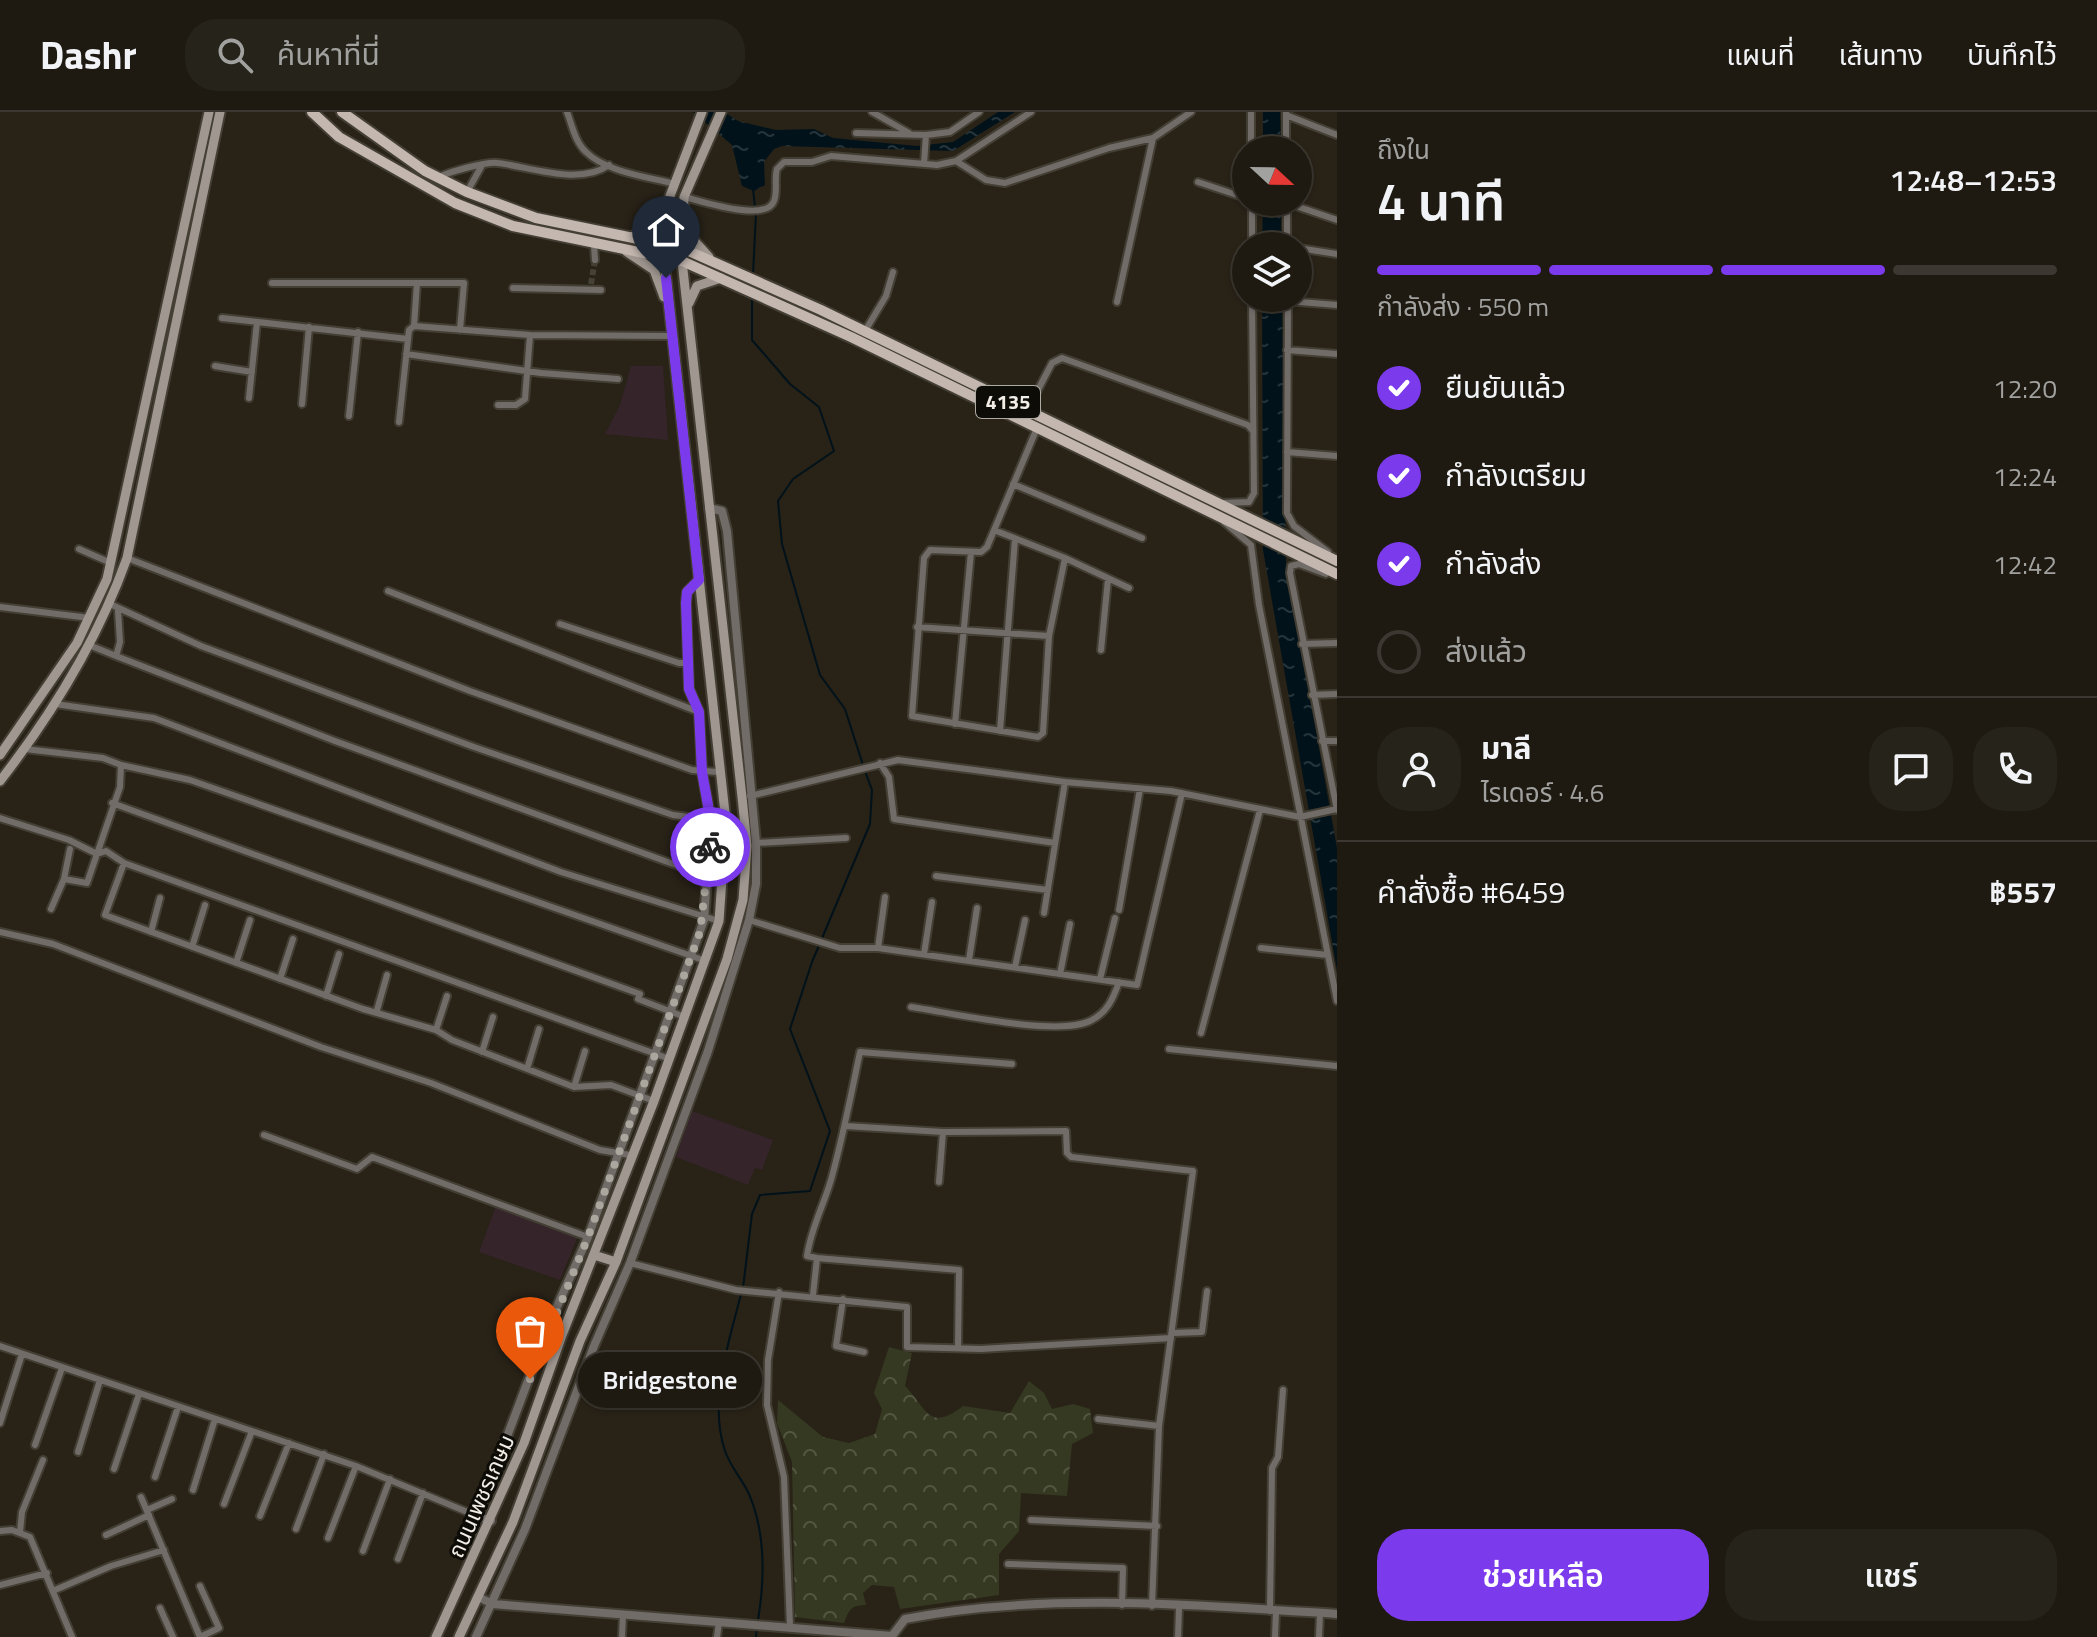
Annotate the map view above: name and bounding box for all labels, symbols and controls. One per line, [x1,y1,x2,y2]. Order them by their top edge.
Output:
search box [185,19,745,91]
text: Dashr [40,26,137,84]
text: ค้นหาที่นี่ [277,31,380,77]
icon: search [213,33,257,77]
text: แผนที่ [1726,33,1794,76]
text: เส้นทาง [1838,33,1923,76]
text: บันทึกไว้ [1967,33,2057,76]
text: ถึงใน [1377,130,1430,169]
north arrow [1232,136,1312,216]
map controls [1232,136,1312,312]
text: 12:48–12:53 [1890,157,2057,203]
text: 4 นาที [1377,161,1505,240]
pin [632,196,700,278]
icon: home [644,208,688,252]
button: layers [1232,232,1312,312]
text: กำลังส่ง · 550 m [1377,287,1549,326]
text: ยืนยันแล้ว [1445,364,1566,410]
icon: check [1377,366,1421,410]
text: 12:20 [1993,369,2057,408]
road number: 4135 [976,386,1040,418]
text: กำลังเตรียม [1445,452,1587,498]
icon: check [1377,454,1421,498]
text: 12:24 [1993,457,2057,496]
text: กำลังส่ง [1445,540,1542,586]
icon: check [1377,542,1421,586]
text: 12:42 [1993,545,2057,584]
text: ส่งแล้ว [1445,628,1527,674]
text: มาลี [1481,725,1531,771]
button: person [1377,727,1461,811]
button: chat [1869,727,1953,811]
button: phone [1973,727,2057,811]
text: ไรเดอร์ · 4.6 [1481,773,1604,812]
courier [670,807,750,887]
icon: bike [688,825,732,869]
text: คำสั่งซื้อ #6459 [1377,869,1565,915]
text: ฿557 [1989,869,2057,915]
pin [496,1297,564,1379]
icon: bag [508,1309,552,1353]
callout: Bridgestone [578,1351,762,1407]
text: Bridgestone [602,1360,738,1399]
street label: ถนนเพชรเกษม [439,1429,523,1563]
button: ช่วยเหลือ [1377,1529,1709,1621]
button: แชร์ [1725,1529,2057,1621]

